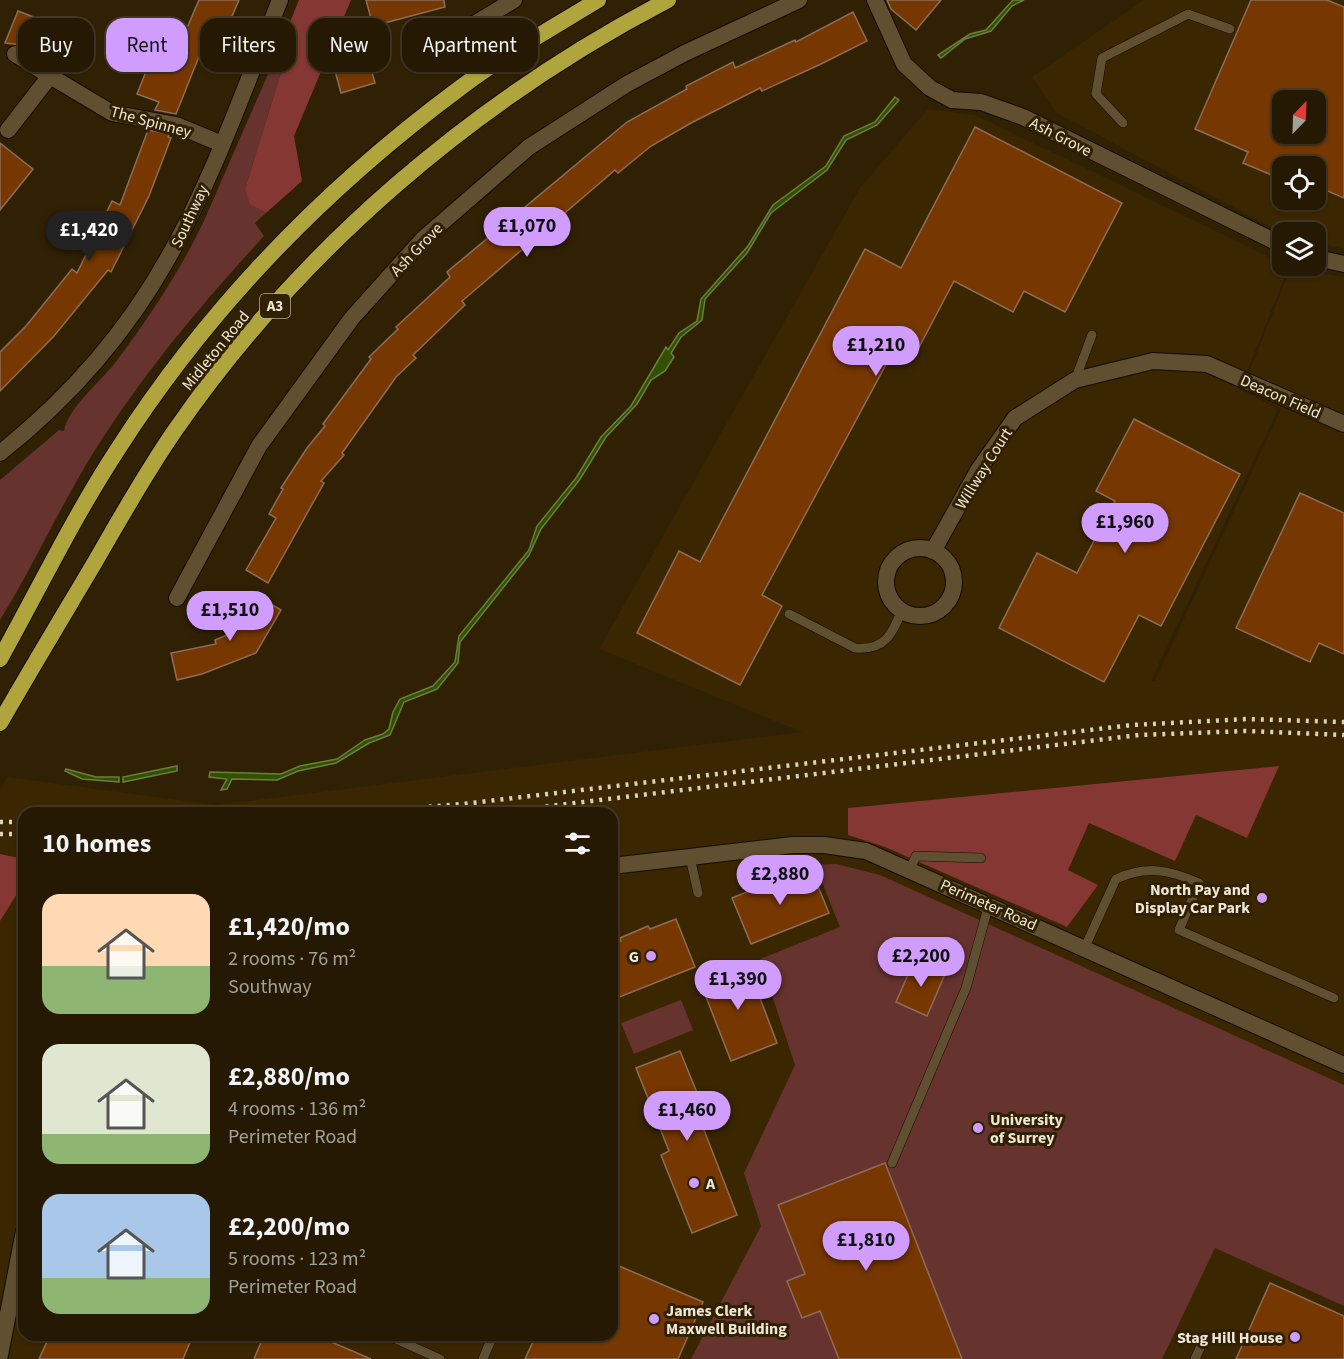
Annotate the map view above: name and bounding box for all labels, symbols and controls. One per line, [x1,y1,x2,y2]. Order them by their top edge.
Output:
chip: Buy [18,18,94,72]
chip: Rent [106,18,188,72]
chip: Filters [200,18,296,72]
chip: New [308,18,390,72]
chip: Apartment [402,18,538,72]
north arrow [1272,90,1326,144]
map controls [1272,90,1326,276]
street label: The Spinney [108,101,194,143]
street label: Ash Grove [1026,112,1095,162]
button: locate [1272,156,1326,210]
street label: Southway [166,181,214,251]
pin: £1,070 [478,207,576,258]
pin: £1,420 [40,211,138,262]
text: £1,070 [498,212,556,240]
text: £1,420 [60,216,118,244]
street label: Ash Grove [386,218,448,281]
button: layers [1272,222,1326,276]
road number: A3 [260,294,290,318]
street label: Midleton Road [177,306,255,395]
pin: £1,210 [827,326,925,377]
text: £1,210 [847,331,905,359]
street label: Deacon Field [1237,369,1324,424]
street label: Willway Court [950,423,1018,513]
pin: £1,960 [1076,503,1174,554]
text: £1,960 [1096,508,1154,536]
pin: £1,510 [181,591,279,642]
text: £1,510 [201,596,259,624]
text: 10 homes [42,825,151,862]
icon: filters [561,827,594,860]
pin: £2,880 [731,855,829,906]
text: £2,880 [751,860,809,888]
street label: Perimeter Road [937,874,1040,936]
place label: North Pay and Display Car Park [1135,879,1250,919]
marker: North Pay and Display Car Park [1255,891,1269,905]
text: £1,420/mo [228,908,350,945]
icon: home [90,918,162,990]
pin: £2,200 [872,937,970,988]
text: £2,200 [892,942,950,970]
text: 2 rooms · 76 m² [228,945,356,973]
place label: G [629,946,639,968]
marker: G [644,949,658,963]
pin: £1,390 [689,960,787,1011]
text: £1,390 [709,965,767,993]
text: Southway [228,973,312,1001]
text: £2,880/mo [228,1058,350,1095]
icon: home [90,1068,162,1140]
pin: £1,460 [638,1091,736,1142]
text: 4 rooms · 136 m² [228,1095,366,1123]
text: £1,460 [658,1096,716,1124]
place label: University of Surrey [990,1109,1064,1149]
marker: University of Surrey [971,1121,985,1135]
text: Perimeter Road [228,1123,357,1151]
place label: A [705,1173,716,1195]
marker: A [687,1176,701,1190]
text: £2,200/mo [228,1208,350,1245]
icon: home [90,1218,162,1290]
pin: £1,810 [817,1221,915,1272]
text: £1,810 [837,1226,895,1254]
text: 5 rooms · 123 m² [228,1245,366,1273]
text: Perimeter Road [228,1273,357,1301]
place label: James Clerk Maxwell Building [666,1300,787,1340]
marker: James Clerk Maxwell Building [647,1312,661,1326]
place label: Stag Hill House [1177,1327,1283,1349]
marker: Stag Hill House [1288,1330,1302,1344]

